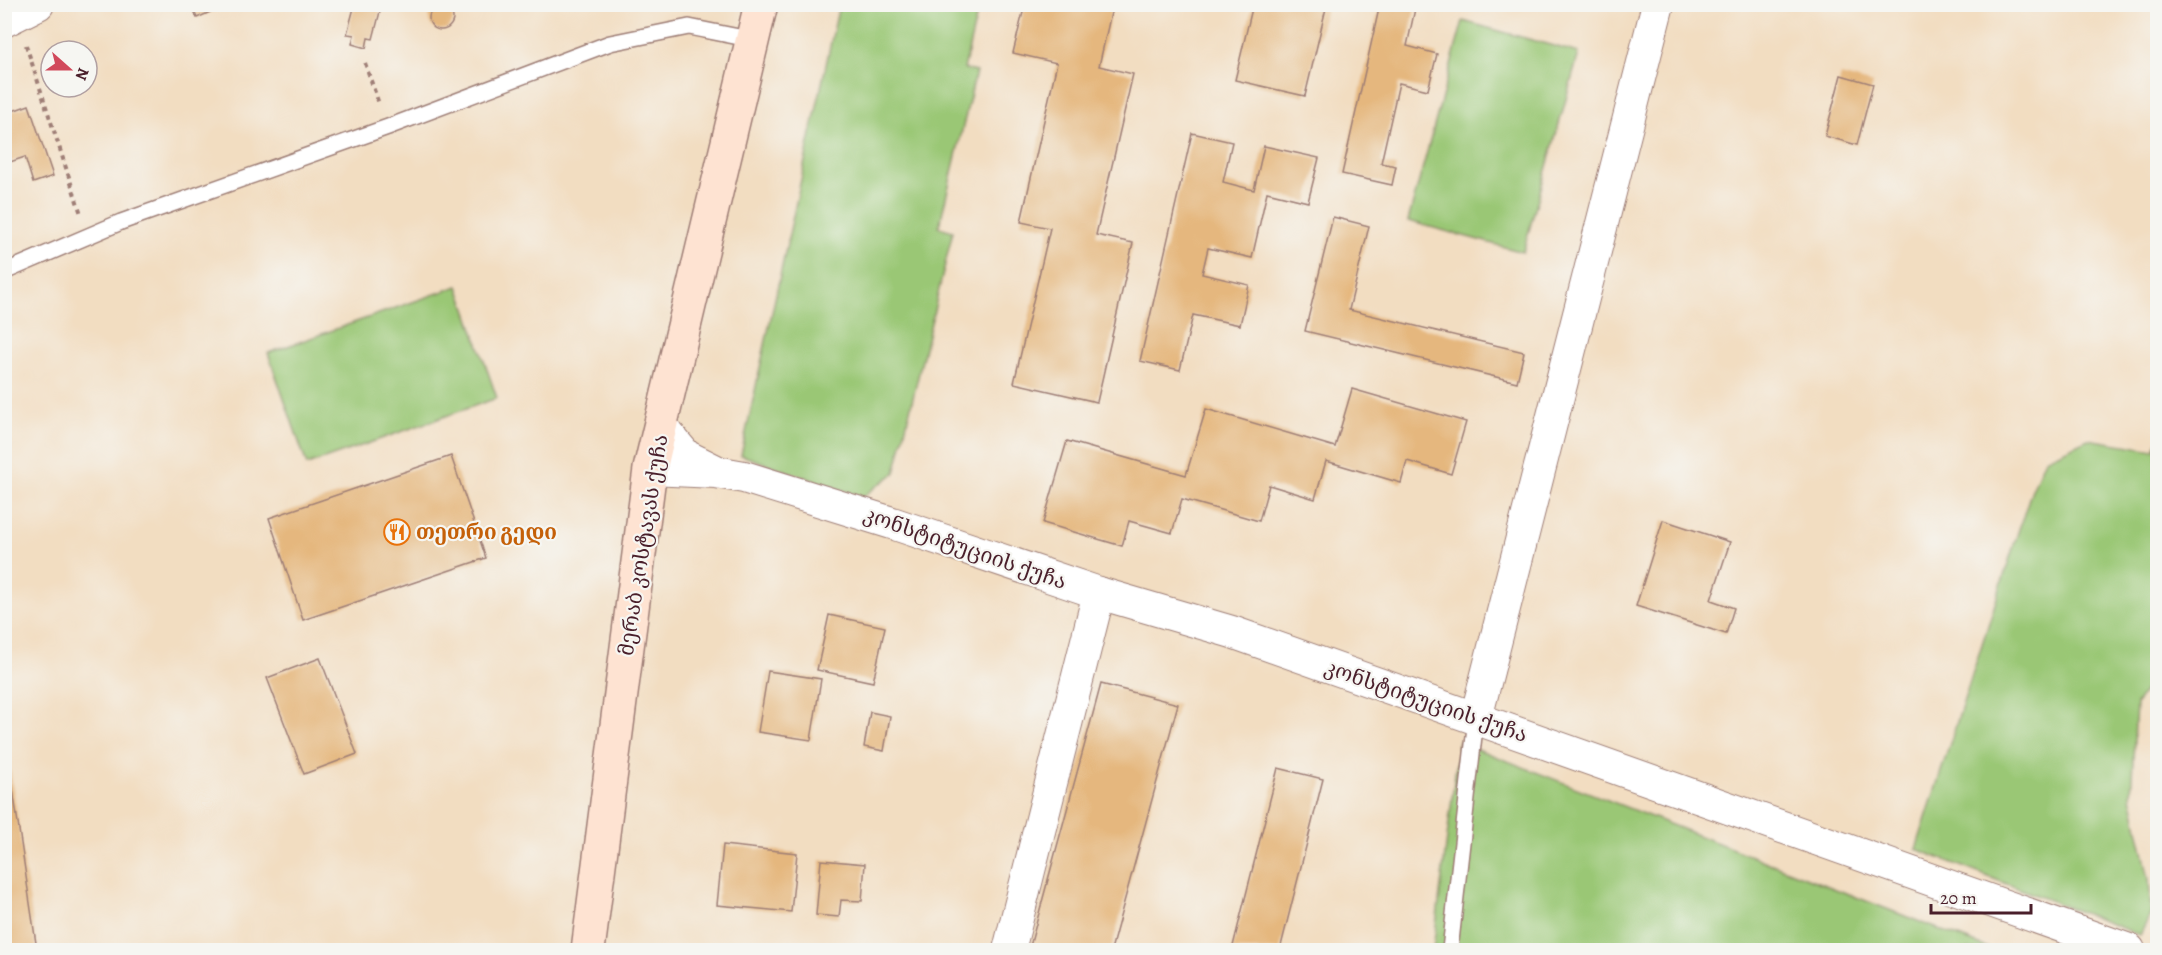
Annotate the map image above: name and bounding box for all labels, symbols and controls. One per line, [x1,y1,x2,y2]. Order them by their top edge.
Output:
north arrow [39,39,99,99]
text: N [70,65,94,84]
street label: მერაბ კოსტავას ქუჩა [612,432,674,658]
street label: კონსტიტუციის ქუჩა [860,500,1070,596]
restaurant icon: თეთრი გედი [382,517,412,547]
place label: თეთრი გედი [416,518,557,546]
street label: კონსტიტუციის ქუჩა [1321,653,1531,749]
scale bar [1931,877,2032,915]
text: 20 m [1940,886,1977,910]

